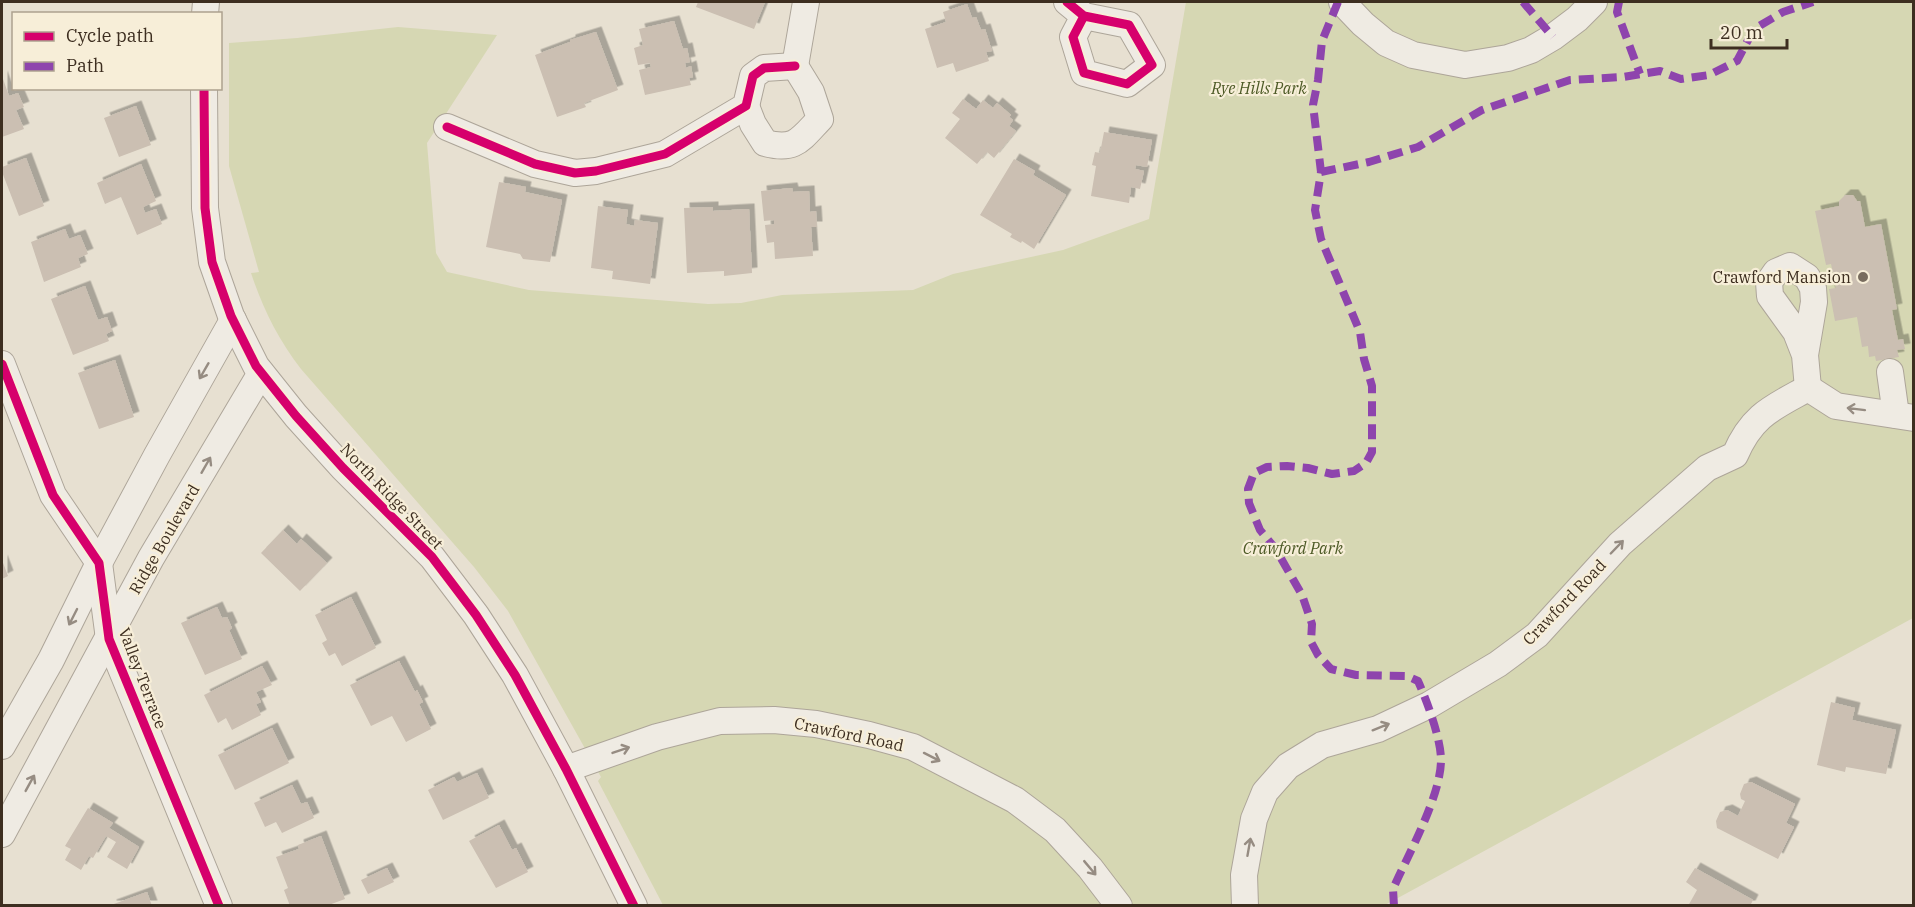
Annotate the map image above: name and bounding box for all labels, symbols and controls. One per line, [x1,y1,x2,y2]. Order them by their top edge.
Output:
legend [12,12,222,90]
scale bar [1711,12,1788,50]
text: 20 m [1720,21,1763,44]
text: Cycle path [66,24,154,47]
text: Path [66,54,104,77]
park label: Rye Hills Park [1210,78,1307,98]
place label: Crawford Mansion [1713,267,1851,287]
marker: Crawford Mansion [1856,270,1870,284]
one-way arrow [198,362,210,379]
one-way arrow [1846,403,1866,414]
street label: North Ridge Street [336,439,448,553]
one-way arrow [200,457,212,474]
street label: Ridge Boulevard [125,480,204,597]
park label: Crawford Park [1243,538,1344,558]
one-way arrow [1610,540,1624,555]
street label: Crawford Road [1518,555,1610,649]
one-way arrow [67,608,78,626]
street label: Valley Terrace [115,625,171,731]
street label: Crawford Road [792,713,906,755]
one-way arrow [1372,721,1390,732]
one-way arrow [611,743,630,754]
one-way arrow [923,752,941,763]
one-way arrow [25,774,36,792]
one-way arrow [1244,838,1255,858]
one-way arrow [1083,860,1096,876]

